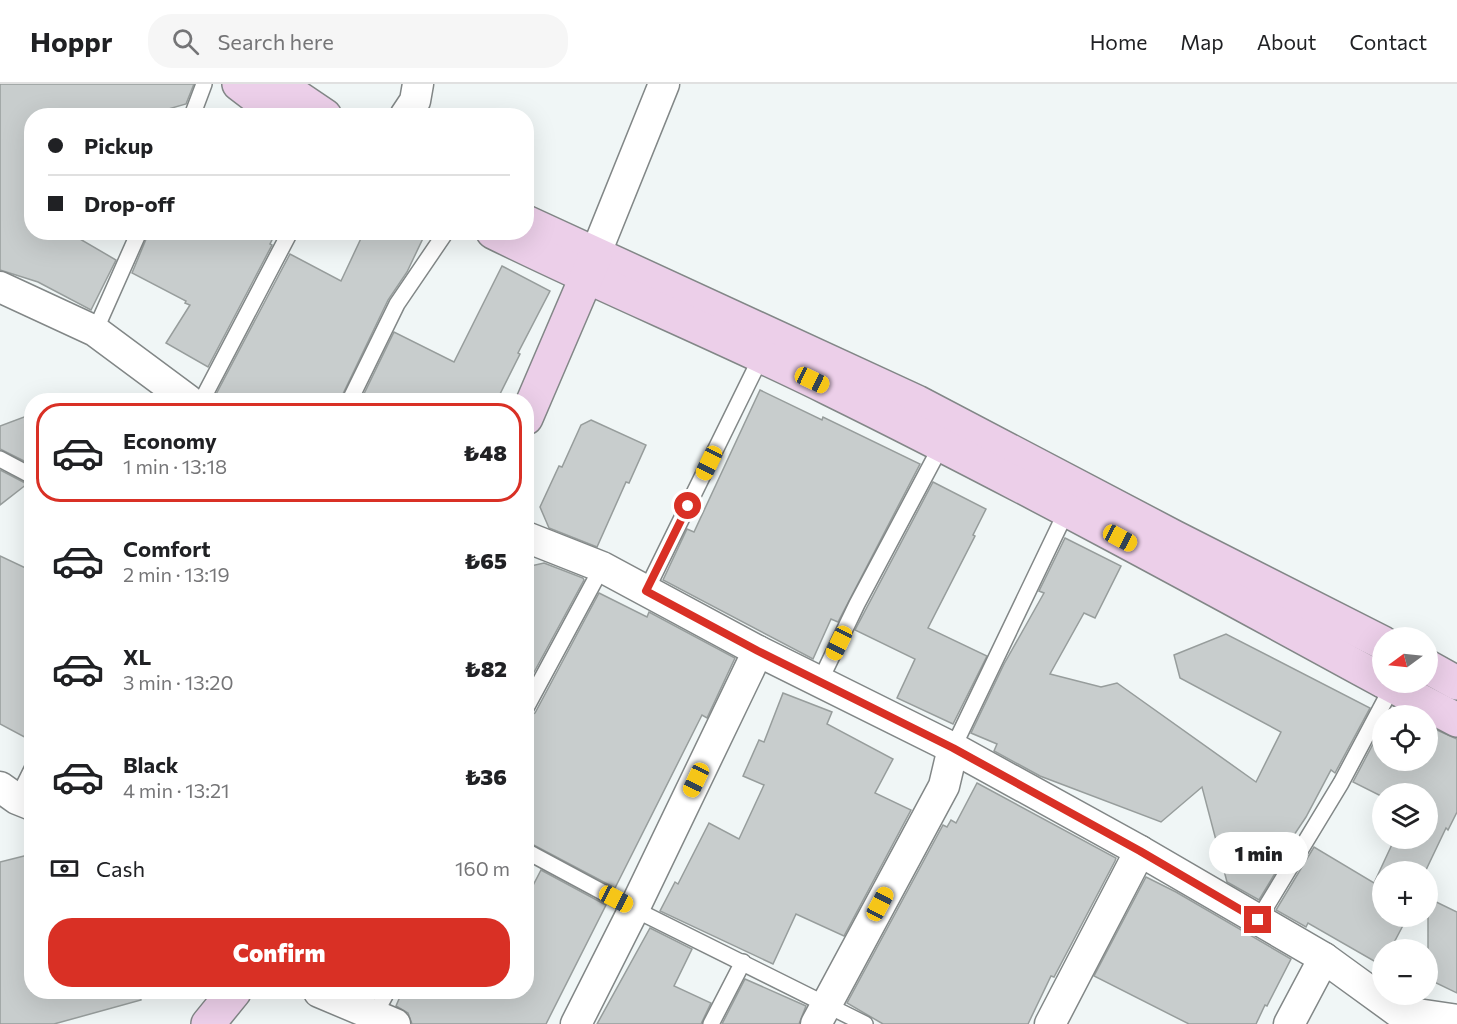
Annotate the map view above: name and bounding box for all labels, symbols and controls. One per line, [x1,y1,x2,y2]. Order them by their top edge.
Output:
search box [148,14,568,68]
text: Hoppr [30,24,112,58]
icon: search [169,25,202,58]
text: Search here [217,28,334,55]
text: Home [1090,29,1147,54]
text: Map [1180,29,1224,54]
text: About [1257,29,1316,54]
text: Contact [1349,29,1427,54]
text: Pickup [84,132,153,159]
text: Drop-off [84,190,175,217]
car [792,364,832,396]
icon: car [51,426,105,480]
text: Economy [123,427,217,454]
text: ₺48 [463,439,507,466]
car [693,443,725,483]
text: 1 min · 13:18 [123,454,227,478]
route start [674,492,701,519]
car [1100,522,1140,554]
icon: car [51,534,105,588]
text: Comfort [123,535,211,562]
text: ₺65 [464,547,507,574]
text: 2 min · 13:19 [123,562,230,586]
car [823,623,855,663]
north arrow [1372,627,1438,693]
map controls [1372,627,1438,1005]
icon: car [51,642,105,696]
text: XL [123,643,151,670]
text: ₺82 [464,655,507,682]
text: 3 min · 13:20 [123,670,233,694]
button: locate [1372,705,1438,771]
icon: car [51,750,105,804]
text: Black [123,751,178,778]
car [680,760,712,800]
text: ₺36 [465,763,507,790]
text: 4 min · 13:21 [123,778,230,802]
button: layers [1372,783,1438,849]
callout: 1 min [1208,833,1308,875]
text: 1 min [1234,841,1283,865]
icon: cash [48,852,81,885]
text: Cash [96,855,145,882]
text: 160 m [455,856,510,880]
button: + [1372,861,1438,927]
car [596,883,636,915]
car [864,884,896,924]
route end [1244,906,1271,933]
button: Confirm [48,918,510,987]
button: − [1372,939,1438,1005]

